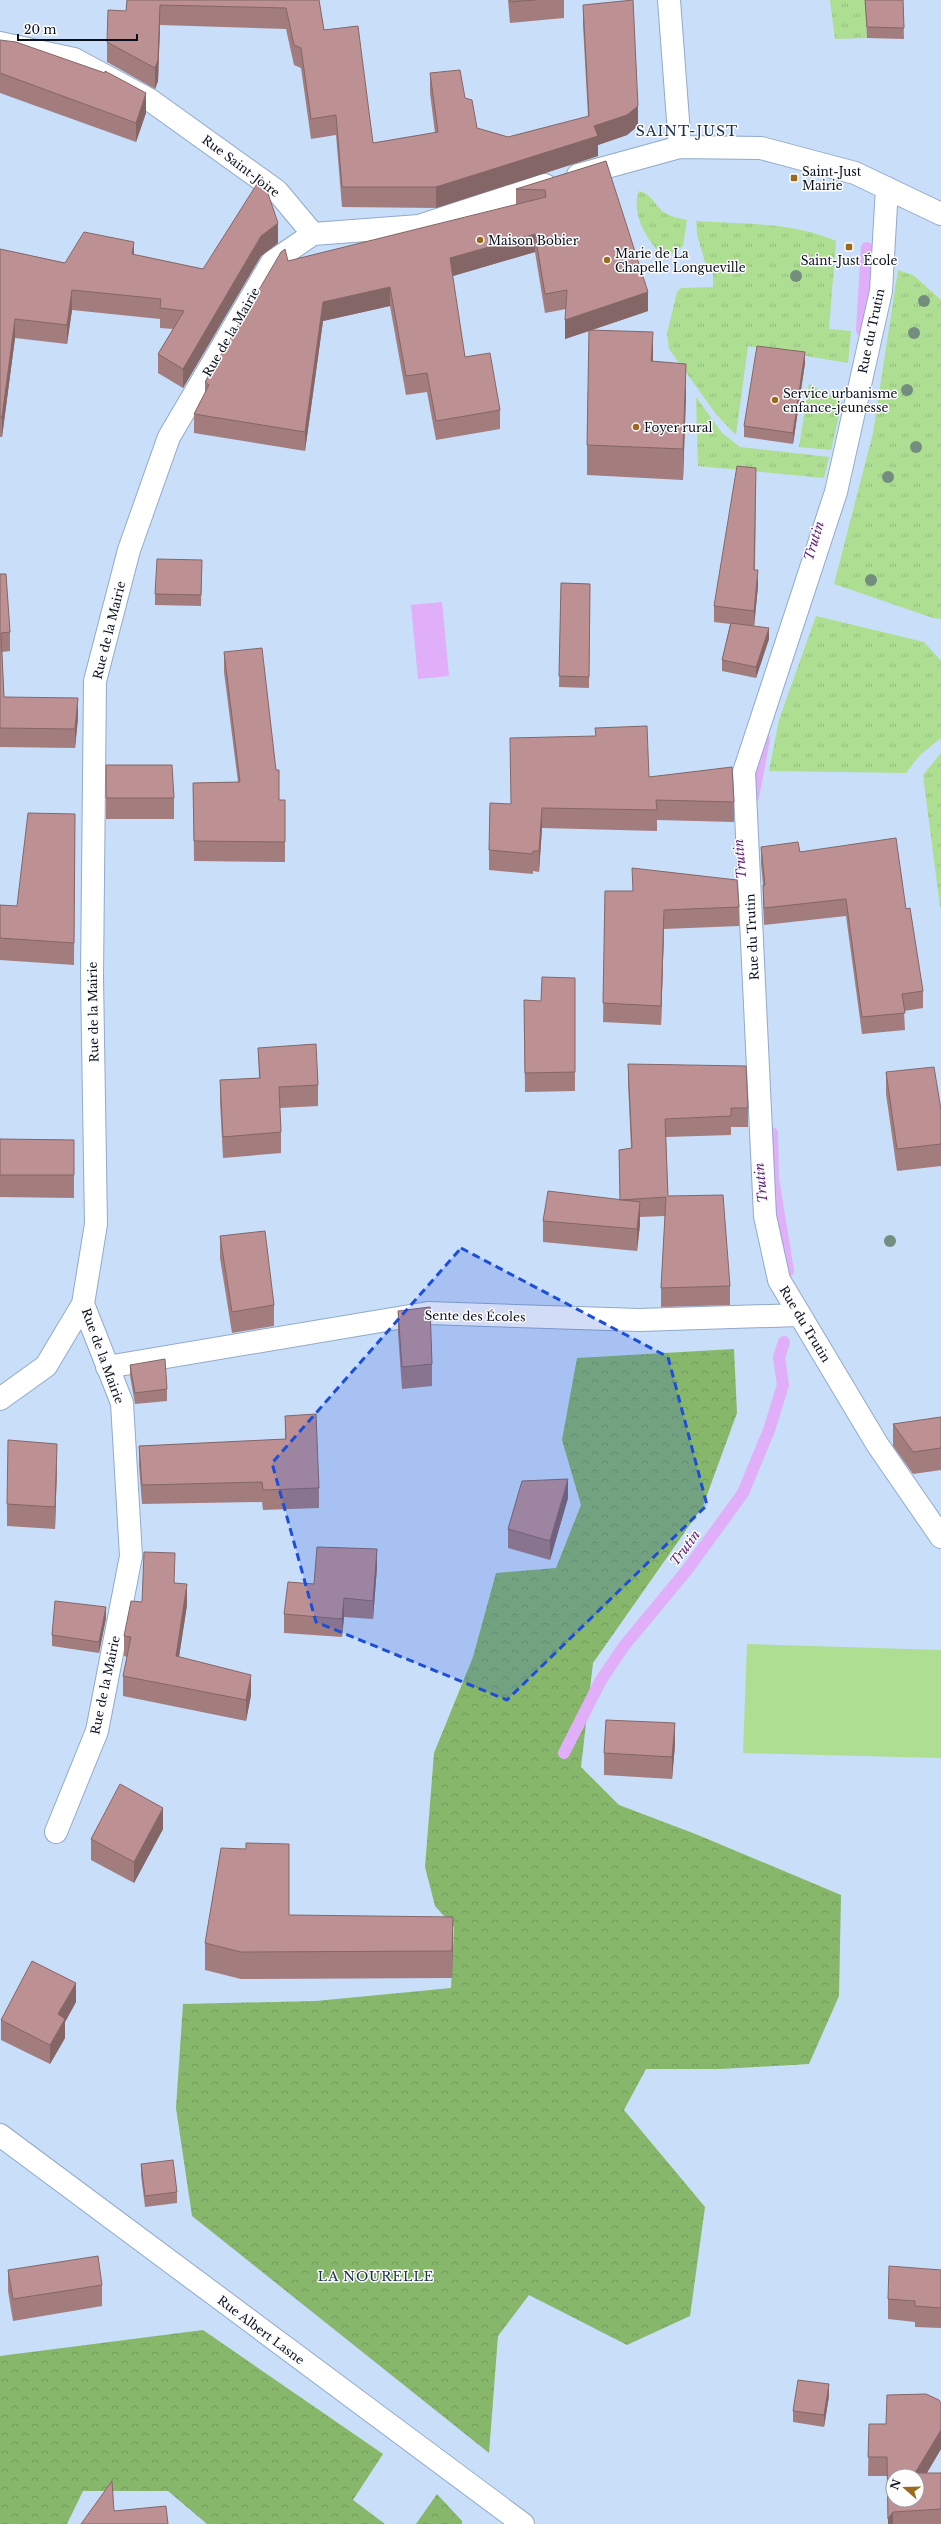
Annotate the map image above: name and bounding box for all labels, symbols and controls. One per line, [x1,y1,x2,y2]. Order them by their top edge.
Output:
scale bar [18,16,137,42]
text: 20 m [24,22,56,37]
district label: SAINT-JUST [636,122,738,140]
street label: Rue Saint-Joire [199,132,283,200]
place label: Saint-Just Mairie [802,164,862,193]
marker: Saint-Just Mairie [789,173,799,183]
place label: Maison Bobier [488,233,579,248]
marker: Maison Bobier [475,235,485,245]
marker: Saint-Just École [844,242,854,252]
place label: Marie de La Chapelle Longueville [615,246,746,275]
place label: Saint-Just École [801,252,897,268]
marker: Marie de La Chapelle Longueville [602,255,612,265]
street label: Rue de la Mairie [199,285,263,379]
street label: Rue du Trutin [855,287,887,375]
place label: Service urbanisme enfance-jeunesse [783,386,897,415]
marker: Service urbanisme enfance-jeunesse [770,395,780,405]
place label: Foyer rural [644,420,712,435]
marker: Foyer rural [631,422,641,432]
water label: Trutin [800,519,828,563]
street label: Rue de la Mairie [90,579,128,681]
water label: Trutin [730,838,750,880]
street label: Rue du Trutin [742,893,762,981]
street label: Rue de la Mairie [85,961,101,1062]
water label: Trutin [750,1162,772,1204]
street label: Rue du Trutin [776,1283,834,1365]
street label: Rue de la Mairie [79,1306,127,1406]
street label: Sente des Écoles [424,1307,526,1324]
water label: Trutin [666,1527,704,1569]
street label: Rue de la Mairie [87,1634,123,1736]
district label: LA NOURELLE [318,2268,434,2285]
street label: Rue Albert Lasne [215,2292,307,2368]
north arrow [885,2468,925,2508]
text: N [887,2477,904,2492]

